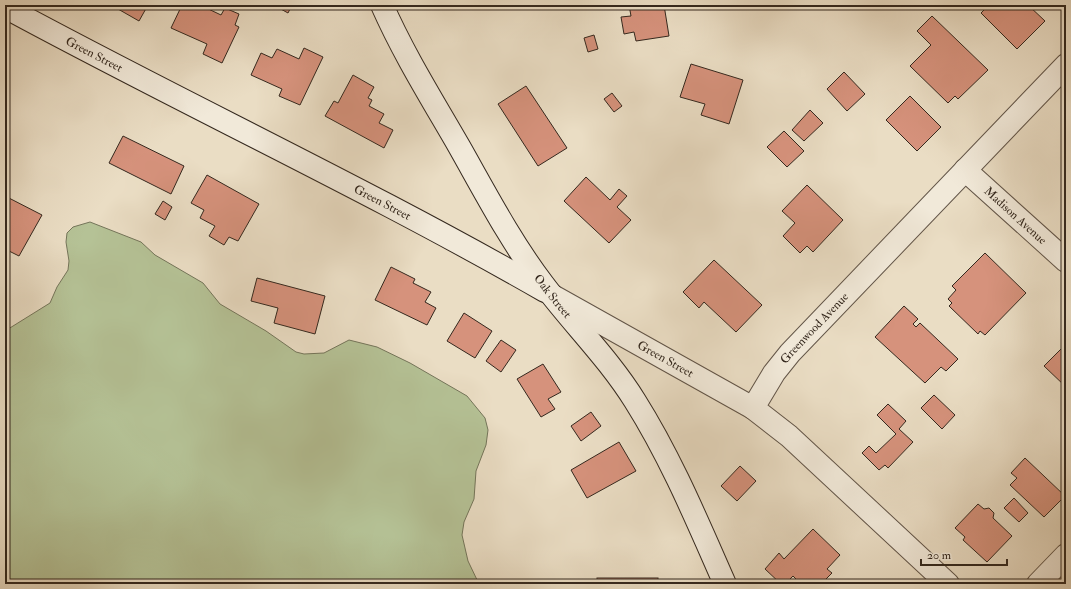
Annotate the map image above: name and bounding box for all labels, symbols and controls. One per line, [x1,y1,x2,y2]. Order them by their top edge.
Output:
street label: Green Street [63,33,125,75]
street label: Green Street [351,181,414,224]
street label: Madison Avenue [981,184,1050,248]
street label: Oak Street [531,271,575,321]
street label: Greenwood Avenue [777,289,852,367]
street label: Green Street [635,337,696,381]
scale bar [921,541,1007,567]
text: 20 m [927,548,952,563]

